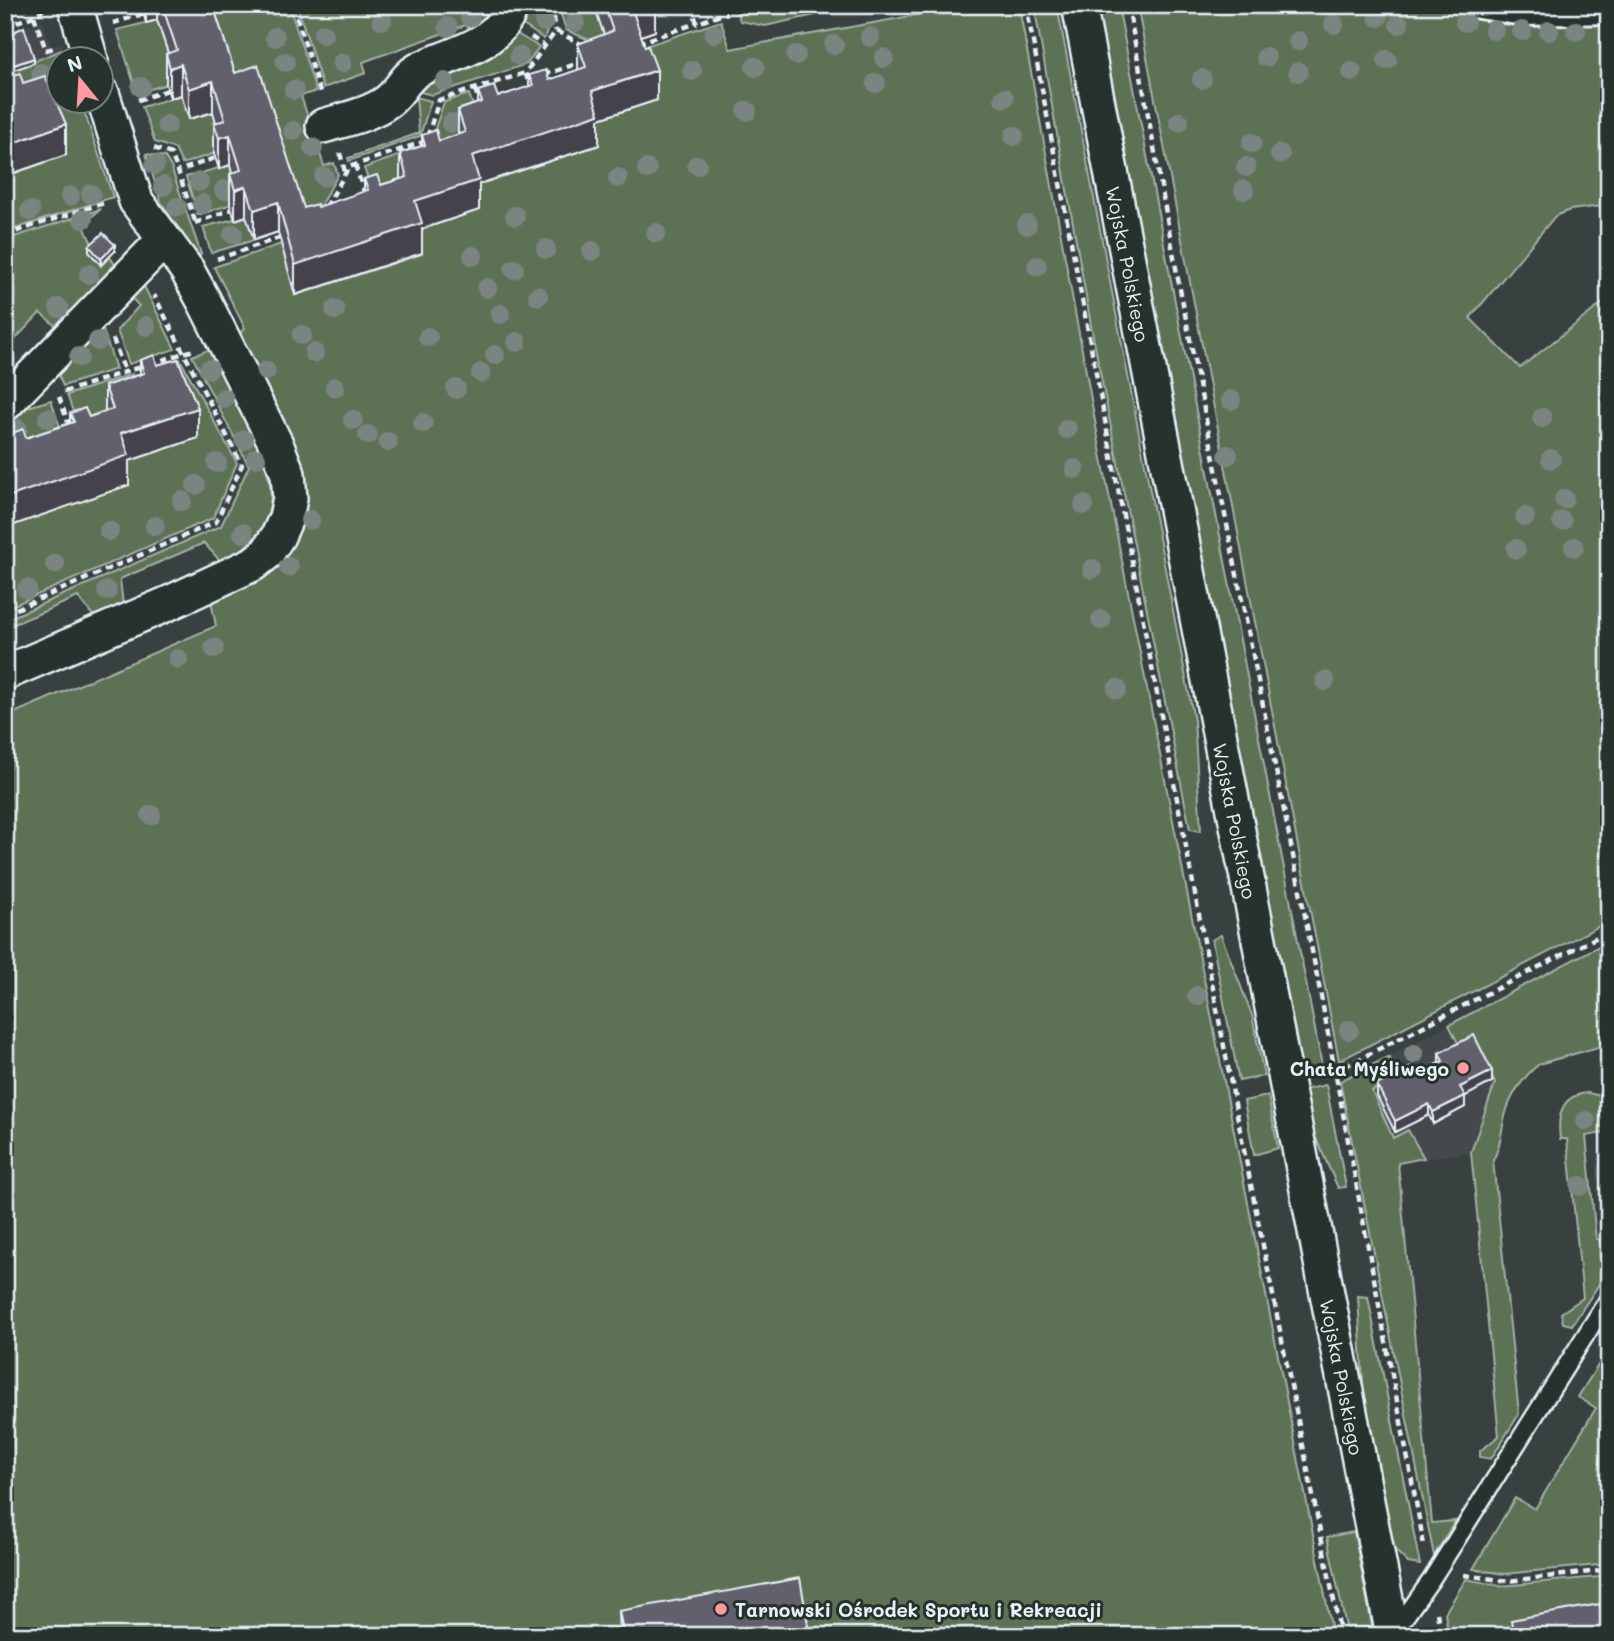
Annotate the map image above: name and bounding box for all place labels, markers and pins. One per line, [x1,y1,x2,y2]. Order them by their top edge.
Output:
place label: Chata Myśliwego [1290,1056,1449,1081]
marker: Chata Myśliwego [1455,1060,1471,1076]
place label: Tarnowski Ośrodek Sportu i Rekreacji [735,1597,1102,1622]
marker: Tarnowski Ośrodek Sportu i Rekreacji [713,1601,729,1617]

